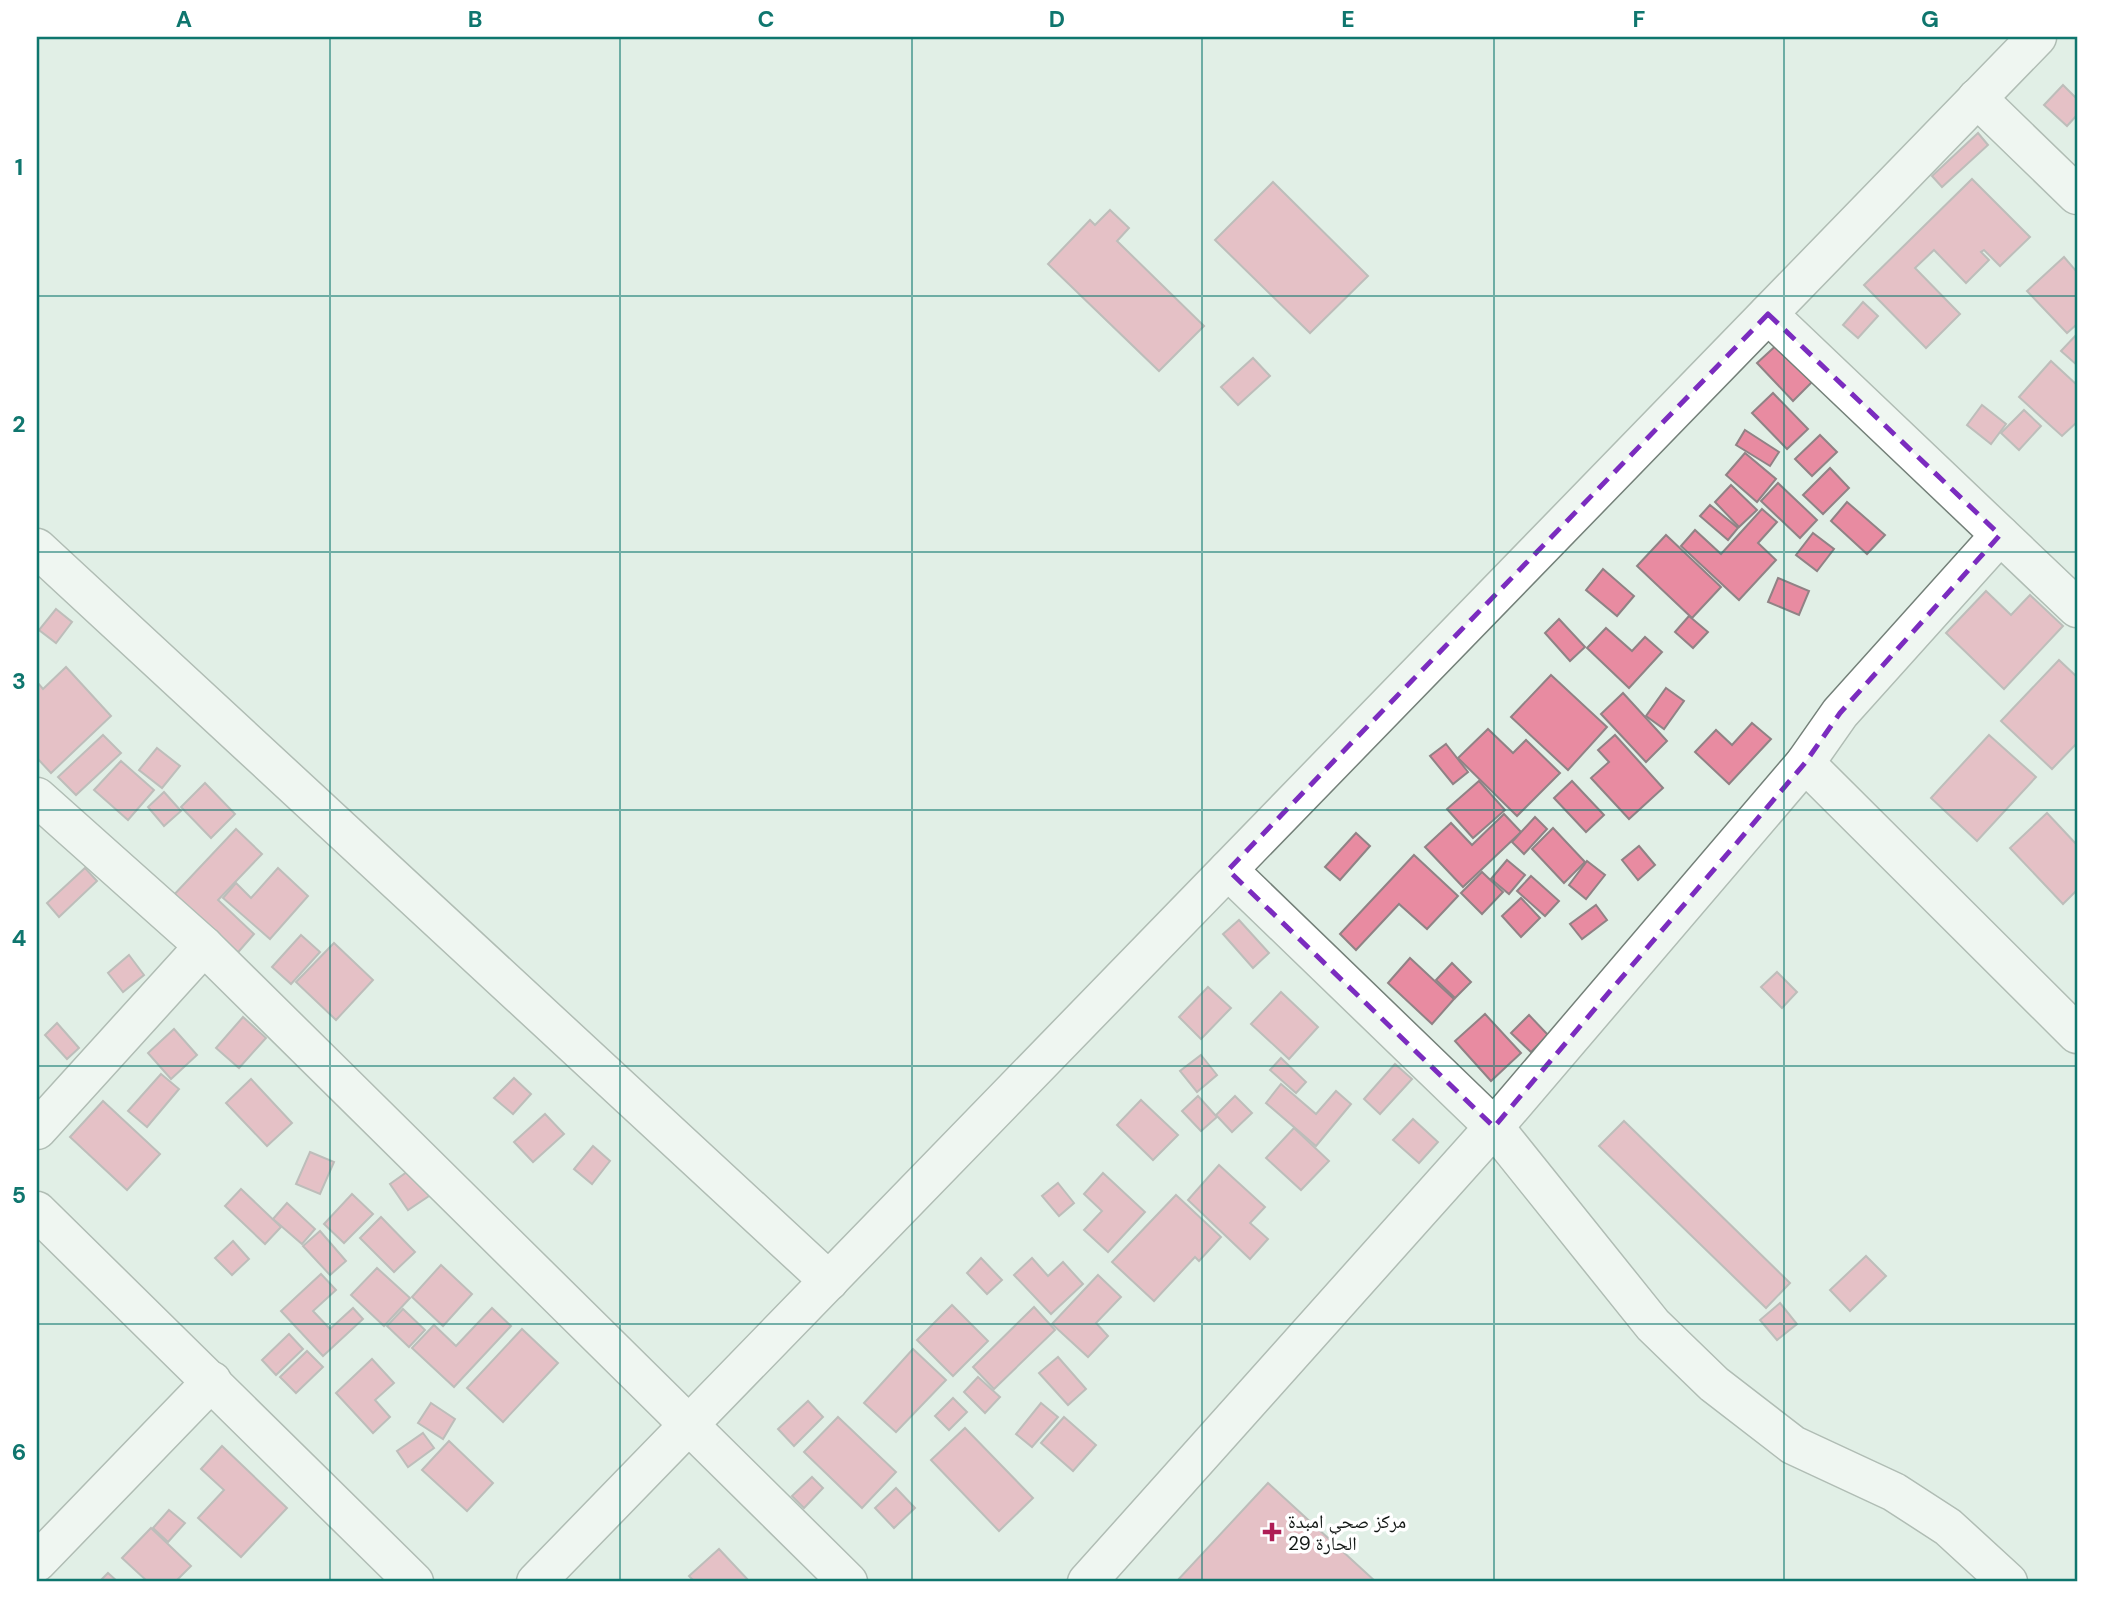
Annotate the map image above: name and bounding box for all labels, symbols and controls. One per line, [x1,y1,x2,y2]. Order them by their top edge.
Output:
text: A [176,4,192,34]
text: B [468,4,482,34]
text: C [758,4,774,34]
text: D [1049,4,1065,34]
text: E [1341,4,1355,34]
text: F [1633,4,1646,34]
text: G [1921,4,1939,34]
text: 1 [15,152,23,182]
text: 2 [12,409,26,439]
text: 3 [12,666,26,696]
text: 4 [12,923,27,953]
text: 5 [12,1180,26,1210]
text: 6 [12,1437,26,1467]
place label: مركز صحي امبدة الحارة 29 [1288,1509,1406,1556]
marker: مركز صحي امبدة الحارة 29 [1262,1522,1282,1542]

